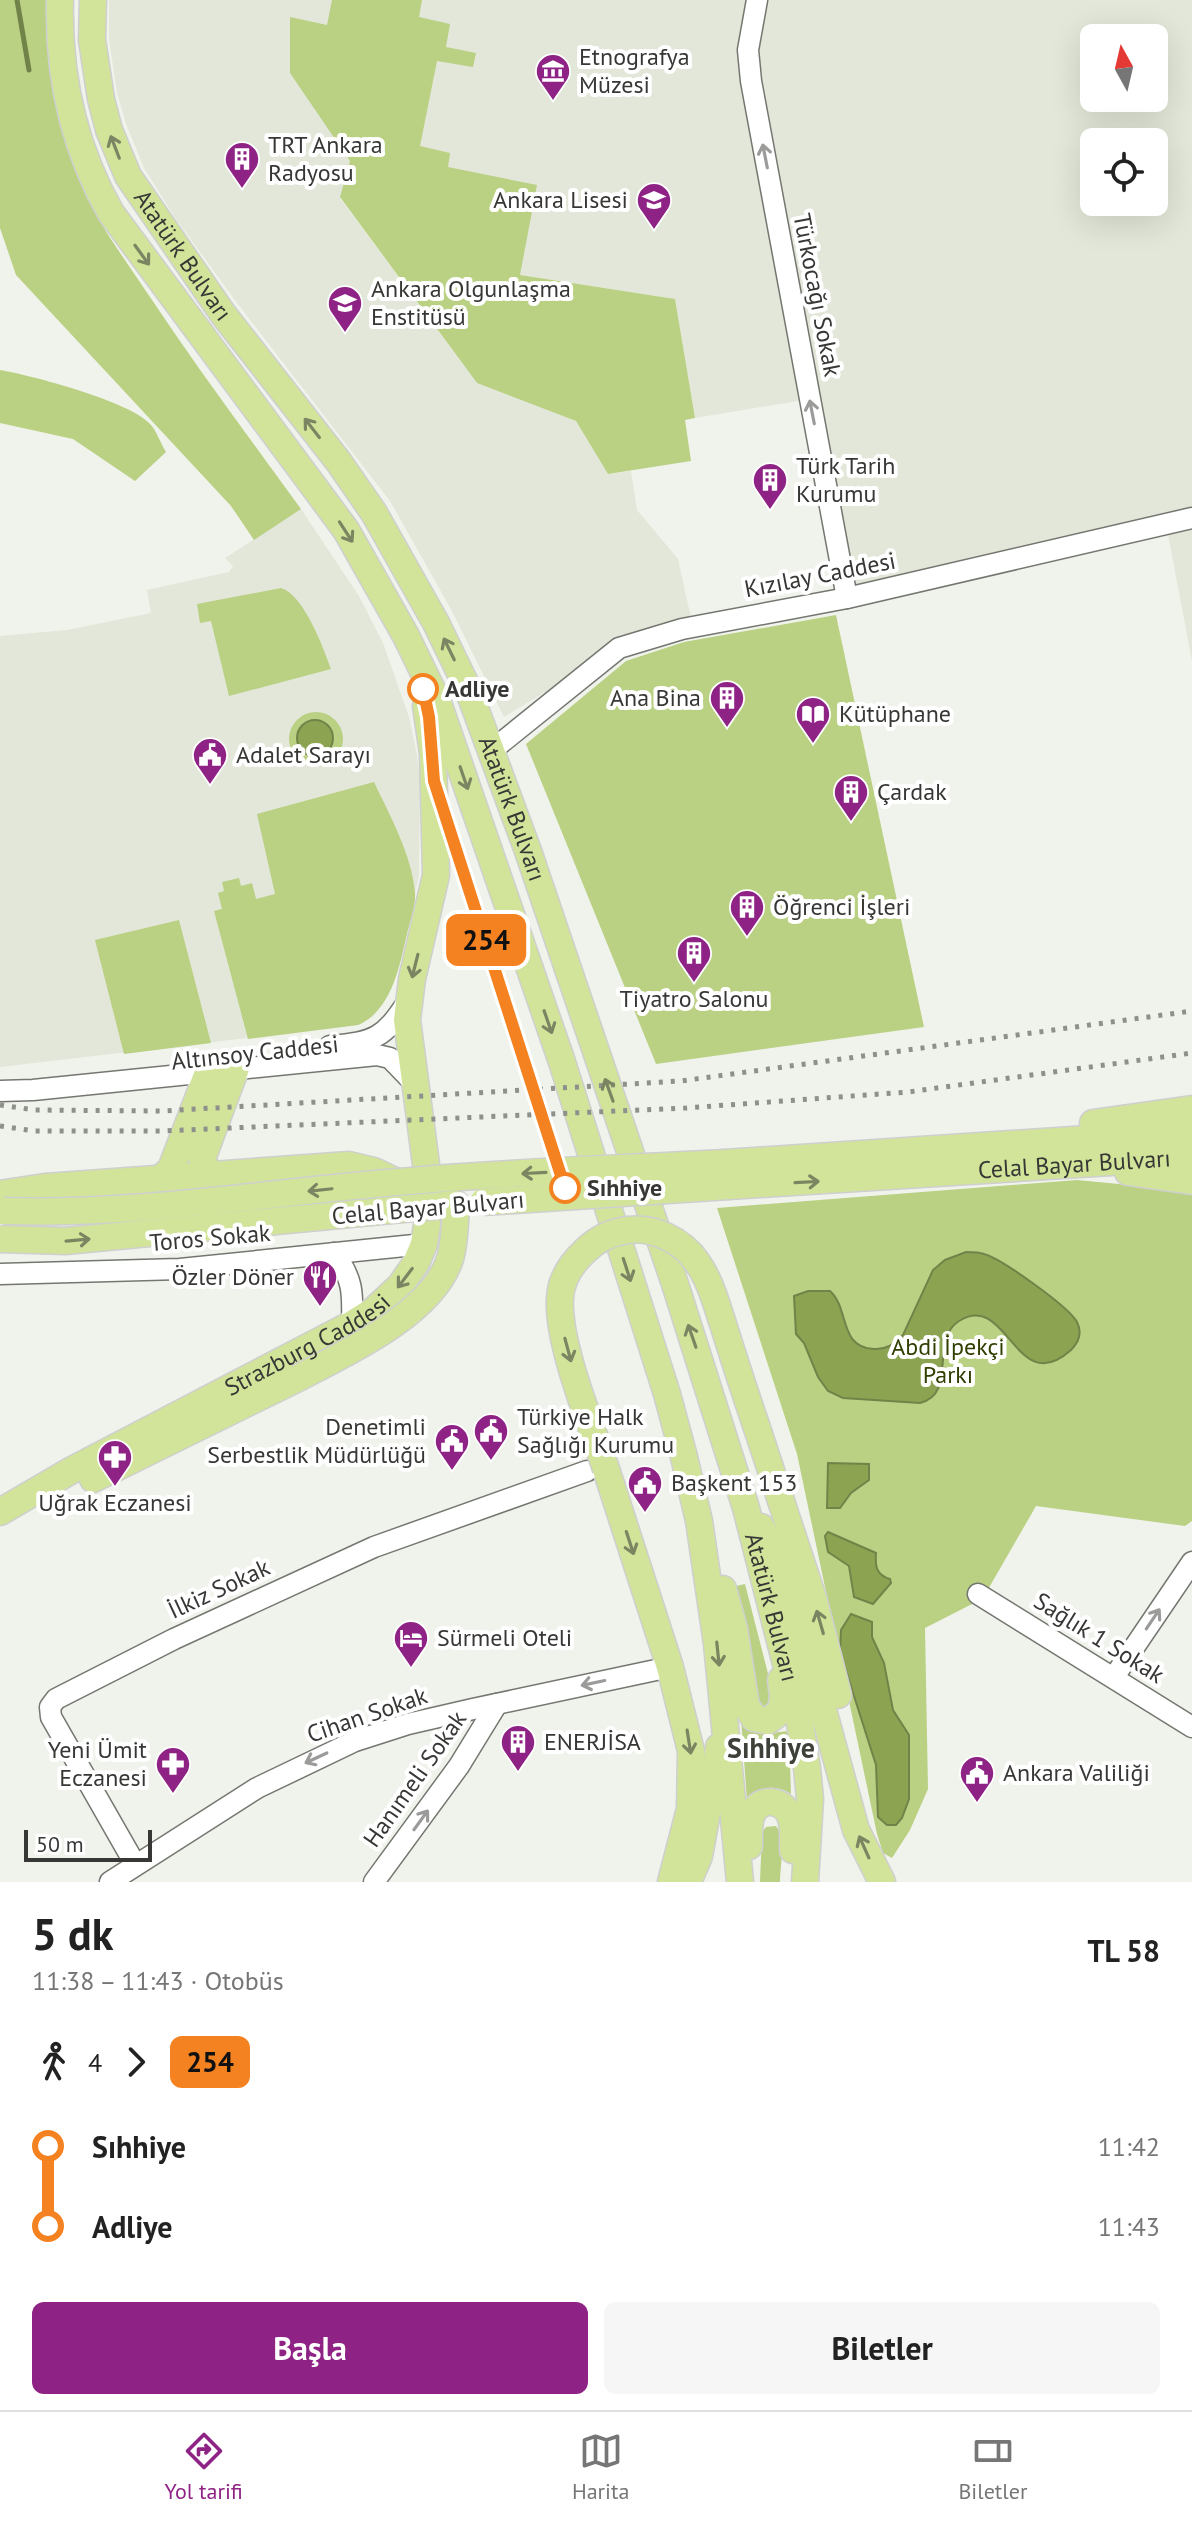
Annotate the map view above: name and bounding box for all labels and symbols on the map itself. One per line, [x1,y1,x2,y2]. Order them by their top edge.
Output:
north arrow [1080,24,1168,112]
place label: Etnografya Müzesi [579,41,690,100]
museum icon: Etnografya Müzesi [534,52,572,102]
place label: TRT Ankara Radyosu [268,129,383,188]
one-way arrow [107,135,121,160]
building icon: TRT Ankara Radyosu [223,140,261,190]
one-way arrow [756,144,771,169]
school or university icon: Ankara Lisesi [635,181,673,231]
street label: Atatürk Bulvarı [127,184,239,327]
place label: Ankara Lisesi [493,184,628,215]
street label: Türkocağı Sokak [786,211,849,380]
one-way arrow [133,244,150,265]
place label: Ankara Olgunlaşma Enstitüsü [371,273,571,332]
school or university icon: Ankara Olgunlaşma Enstitüsü [326,284,364,334]
one-way arrow [804,399,819,425]
one-way arrow [304,418,321,439]
place label: Türk Tarih Kurumu [796,450,895,509]
building icon: Türk Tarih Kurumu [751,461,789,511]
one-way arrow [338,520,354,542]
street label: Kızılay Caddesi [742,545,898,604]
one-way arrow [441,637,456,661]
place label: Adliye [445,673,509,704]
marker: Adliye [408,674,438,704]
building icon: Ana Bina [708,679,746,729]
place label: Ana Bina [610,682,701,713]
library icon: Kütüphane [794,695,832,745]
place label: Kütüphane [839,698,951,729]
street label: Atatürk Bulvarı [472,732,553,885]
public building icon: Adalet Sarayı [191,736,229,786]
place label: Adalet Sarayı [236,739,371,770]
one-way arrow [458,765,472,790]
building icon: Çardak [832,773,870,823]
place label: Çardak [877,776,947,807]
building icon: Öğrenci İşleri [728,888,766,938]
place label: Öğrenci İşleri [773,891,910,922]
line badge: 254 [440,914,532,966]
building icon: Tiyatro Salonu [675,934,713,984]
one-way arrow [407,952,422,978]
place label: Tiyatro Salonu [620,983,769,1014]
one-way arrow [541,1009,556,1034]
street label: Altınsoy Caddesi [170,1028,340,1077]
one-way arrow [600,1077,615,1102]
street label: Celal Bayar Bulvarı [977,1142,1172,1185]
one-way arrow [521,1166,548,1181]
place label: Sıhhiye [587,1172,662,1203]
marker: Sıhhiye [550,1173,580,1203]
one-way arrow [793,1174,820,1189]
one-way arrow [307,1182,334,1197]
street label: Celal Bayar Bulvarı [330,1184,525,1231]
street label: Toros Sokak [148,1217,272,1258]
one-way arrow [64,1232,91,1247]
one-way arrow [621,1257,636,1282]
restaurant icon: Özler Döner [301,1258,339,1308]
place label: Özler Döner [172,1261,294,1292]
one-way arrow [396,1267,413,1288]
street label: Strazburg Caddesi [219,1287,397,1403]
one-way arrow [684,1324,699,1349]
park label: Abdi İpekçi Parkı [891,1331,1005,1390]
one-way arrow [561,1337,576,1363]
place label: Türkiye Halk Sağlığı Kurumu [517,1401,674,1460]
place label: Denetimli Serbestlik Müdürlüğü [207,1411,426,1470]
public building icon: Türkiye Halk Sağlığı Kurumu [472,1412,510,1462]
public building icon: Denetimli Serbestlik Müdürlüğü [433,1422,471,1472]
pharmacy icon: Uğrak Eczanesi [96,1438,134,1488]
public building icon: Başkent 153 [626,1464,664,1514]
place label: Başkent 153 [671,1467,797,1498]
place label: Uğrak Eczanesi [38,1487,192,1518]
one-way arrow [624,1530,638,1555]
street label: Atatürk Bulvarı [738,1530,806,1685]
street label: İlkiz Sokak [163,1551,275,1626]
street label: Sağlık 1 Sokak [1028,1585,1171,1690]
one-way arrow [1145,1609,1161,1631]
one-way arrow [812,1610,827,1636]
hotel icon: Sürmeli Oteli [392,1619,430,1669]
place label: Sürmeli Oteli [437,1622,572,1653]
one-way arrow [710,1640,725,1667]
one-way arrow [581,1676,607,1691]
street label: Cihan Sokak [303,1679,432,1750]
street label: Hanımeli Sokak [356,1704,473,1853]
building icon: ENERJİSA [499,1723,537,1773]
place label: ENERJİSA [544,1726,641,1757]
one-way arrow [682,1729,697,1755]
district label: Sıhhiye [727,1729,815,1766]
place label: Yeni Ümit Eczanesi [48,1734,147,1793]
pharmacy icon: Yeni Ümit Eczanesi [154,1745,192,1795]
one-way arrow [305,1751,329,1766]
public building icon: Ankara Valiliği [958,1754,996,1804]
place label: Ankara Valiliği [1003,1757,1150,1788]
one-way arrow [412,1809,429,1831]
scale bar [24,1826,152,1862]
one-way arrow [855,1835,870,1859]

